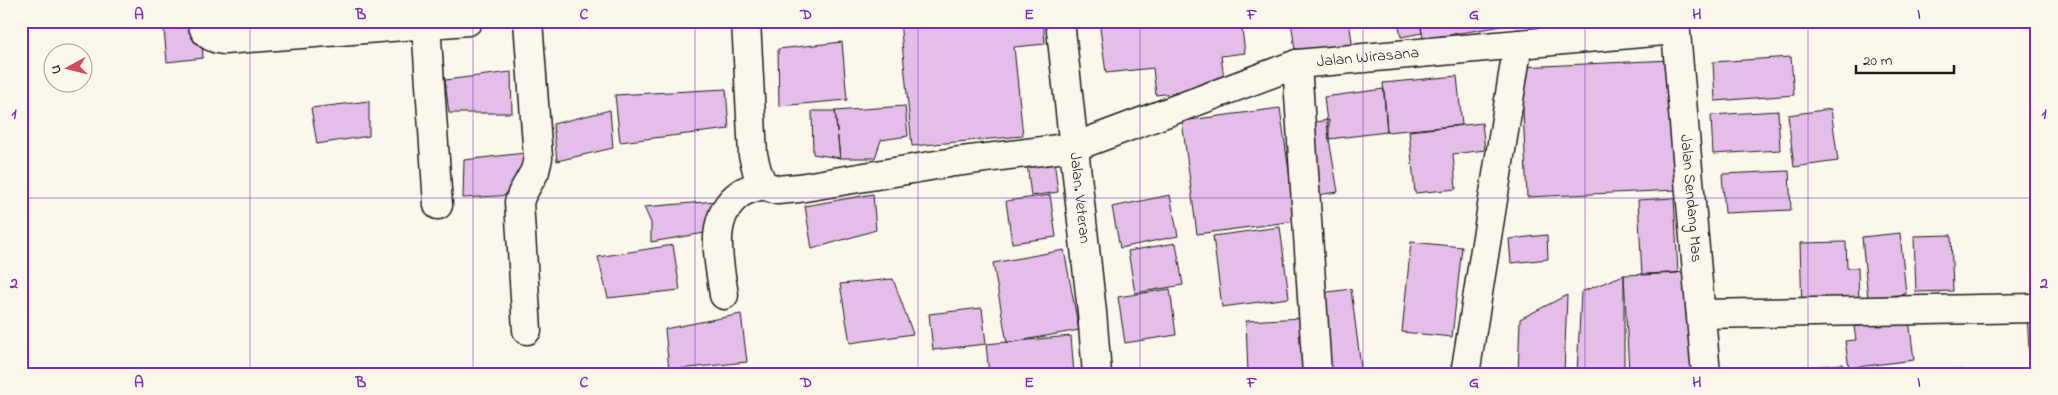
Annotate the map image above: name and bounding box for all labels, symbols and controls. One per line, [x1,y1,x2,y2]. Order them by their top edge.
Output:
text: A [134,3,144,27]
text: B [355,3,367,27]
text: C [580,3,589,27]
text: D [799,3,812,27]
text: E [1024,3,1034,27]
text: F [1246,3,1258,27]
text: G [1469,3,1479,27]
text: H [1692,3,1702,27]
text: I [1917,3,1921,27]
street label: Jalan Wirasana [1316,41,1420,74]
north arrow [42,42,92,92]
scale bar [1856,42,1953,74]
text: 20 m [1863,50,1893,72]
text: U [46,64,68,75]
text: 1 [11,102,17,126]
text: 1 [2041,102,2047,126]
street label: Jalan Sendang Mas [1673,133,1708,263]
street label: Jalan. Veteran [1063,151,1096,245]
text: 2 [9,272,18,296]
text: 2 [2039,272,2048,296]
text: A [134,371,144,395]
text: B [355,371,367,395]
text: C [580,371,589,395]
text: D [799,371,812,395]
text: E [1024,371,1034,395]
text: F [1246,371,1258,395]
text: G [1469,371,1479,395]
text: H [1692,371,1702,395]
text: I [1917,371,1921,395]

